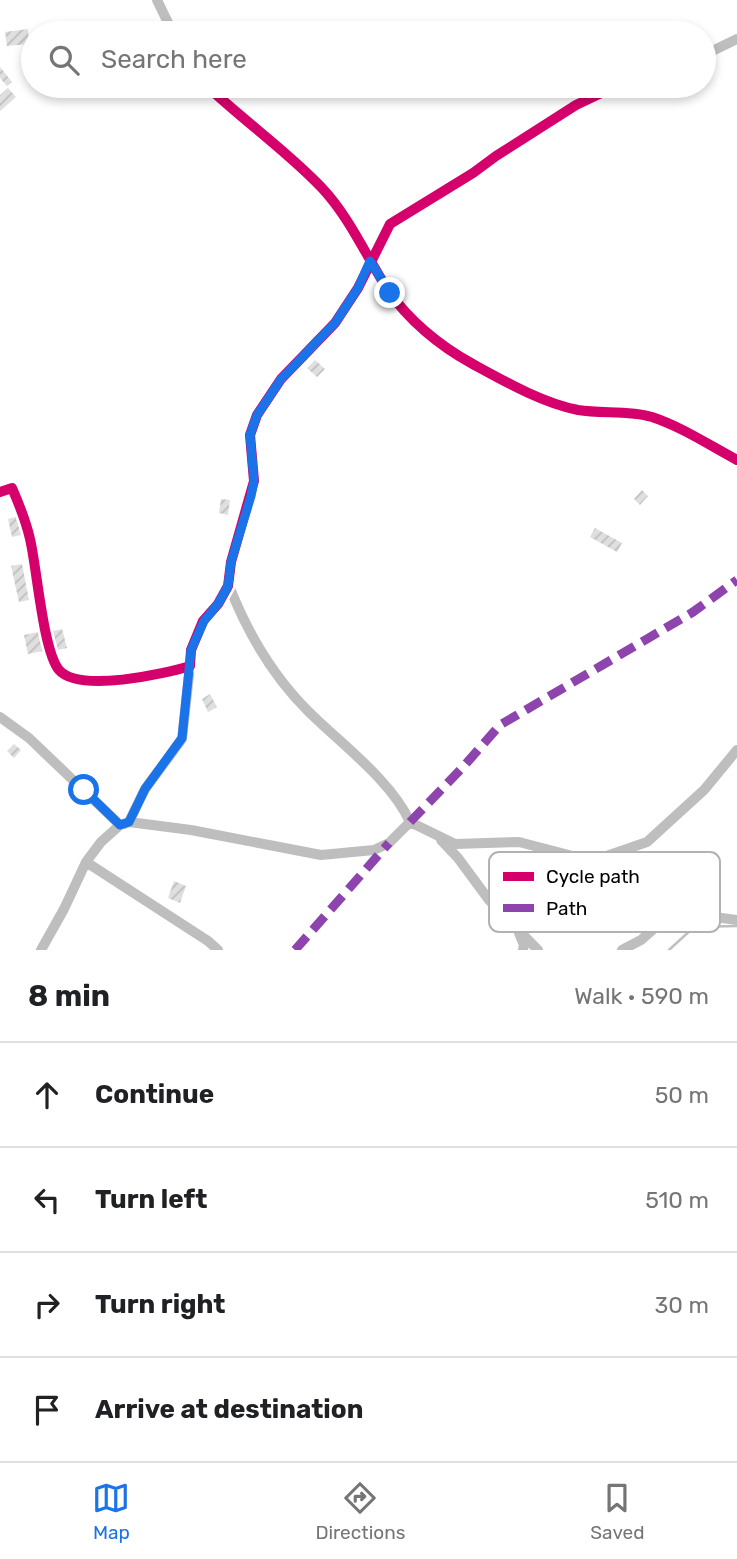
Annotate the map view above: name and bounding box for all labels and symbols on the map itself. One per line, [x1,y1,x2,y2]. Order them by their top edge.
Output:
route end [374,277,405,308]
route start [68,774,99,805]
legend [489,852,720,932]
text: Cycle path [546,865,640,888]
text: Path [546,897,587,920]

